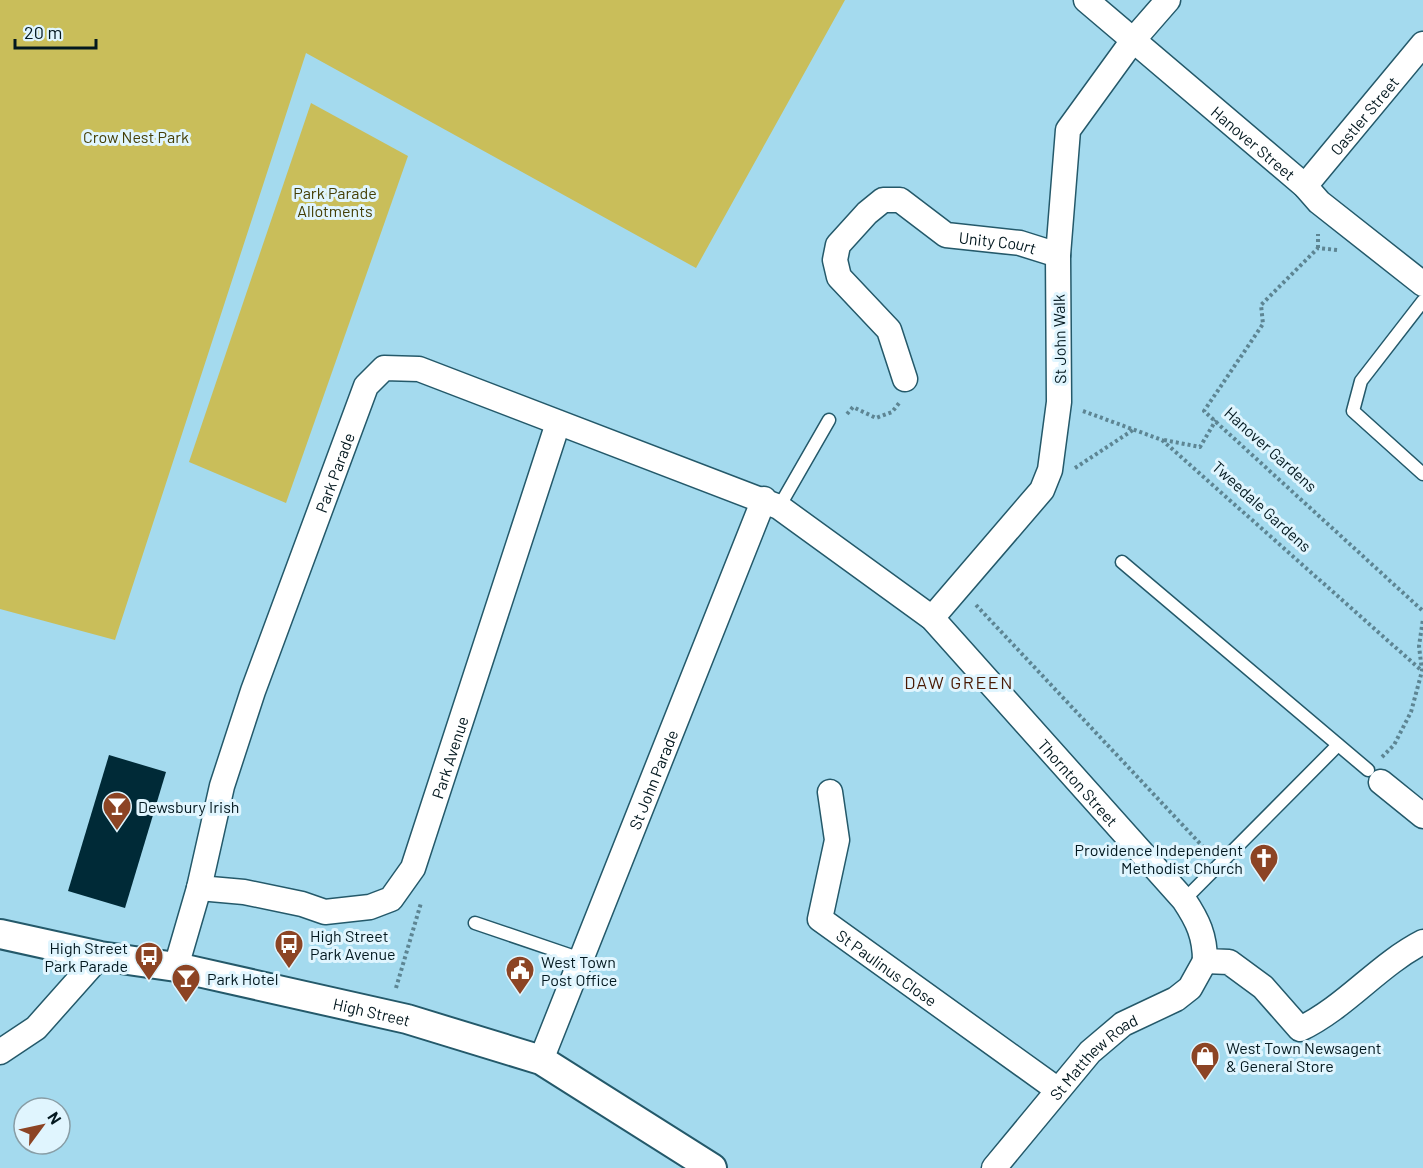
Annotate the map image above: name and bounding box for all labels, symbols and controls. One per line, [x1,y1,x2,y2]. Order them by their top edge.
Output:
scale bar [15,12,96,50]
text: 20 m [24,21,62,43]
street label: Oastler Street [1326,72,1402,158]
street label: Hanover Street [1208,101,1300,183]
park label: Crow Nest Park [83,127,189,146]
park label: Park Parade Allotments [293,183,377,220]
street label: Unity Court [958,227,1039,257]
street label: St John Walk [1049,294,1069,384]
street label: Hanover Gardens [1221,403,1321,495]
street label: Park Parade [311,430,357,515]
street label: Tweedale Gardens [1209,457,1315,555]
district label: DAW GREEN [904,671,1014,693]
street label: Park Avenue [427,714,471,801]
street label: St John Parade [624,727,681,832]
street label: Thornton Street [1035,734,1123,830]
bar icon: Dewsbury Irish [101,790,133,832]
place label: Dewsbury Irish [138,797,239,816]
place label: Providence Independent Methodist Church [1075,840,1243,877]
church icon: Providence Independent Methodist Church [1248,842,1280,884]
street label: St Paulinus Close [833,925,941,1010]
place label: High Street Park Avenue [310,926,396,963]
bus stop icon: High Street Park Avenue [273,928,305,970]
place label: High Street Park Parade [45,938,128,975]
bus stop icon: High Street Park Parade [133,940,165,982]
place label: West Town Post Office [541,952,617,989]
public building icon: West Town Post Office [504,954,536,996]
bar icon: Park Hotel [170,962,202,1004]
place label: Park Hotel [207,969,279,988]
street label: High Street [331,993,413,1029]
street label: St Matthew Road [1045,1009,1140,1103]
place label: West Town Newsagent & General Store [1226,1038,1382,1075]
shop icon: West Town Newsagent & General Store [1189,1040,1221,1082]
north arrow [12,1096,72,1156]
text: N [44,1108,66,1127]

